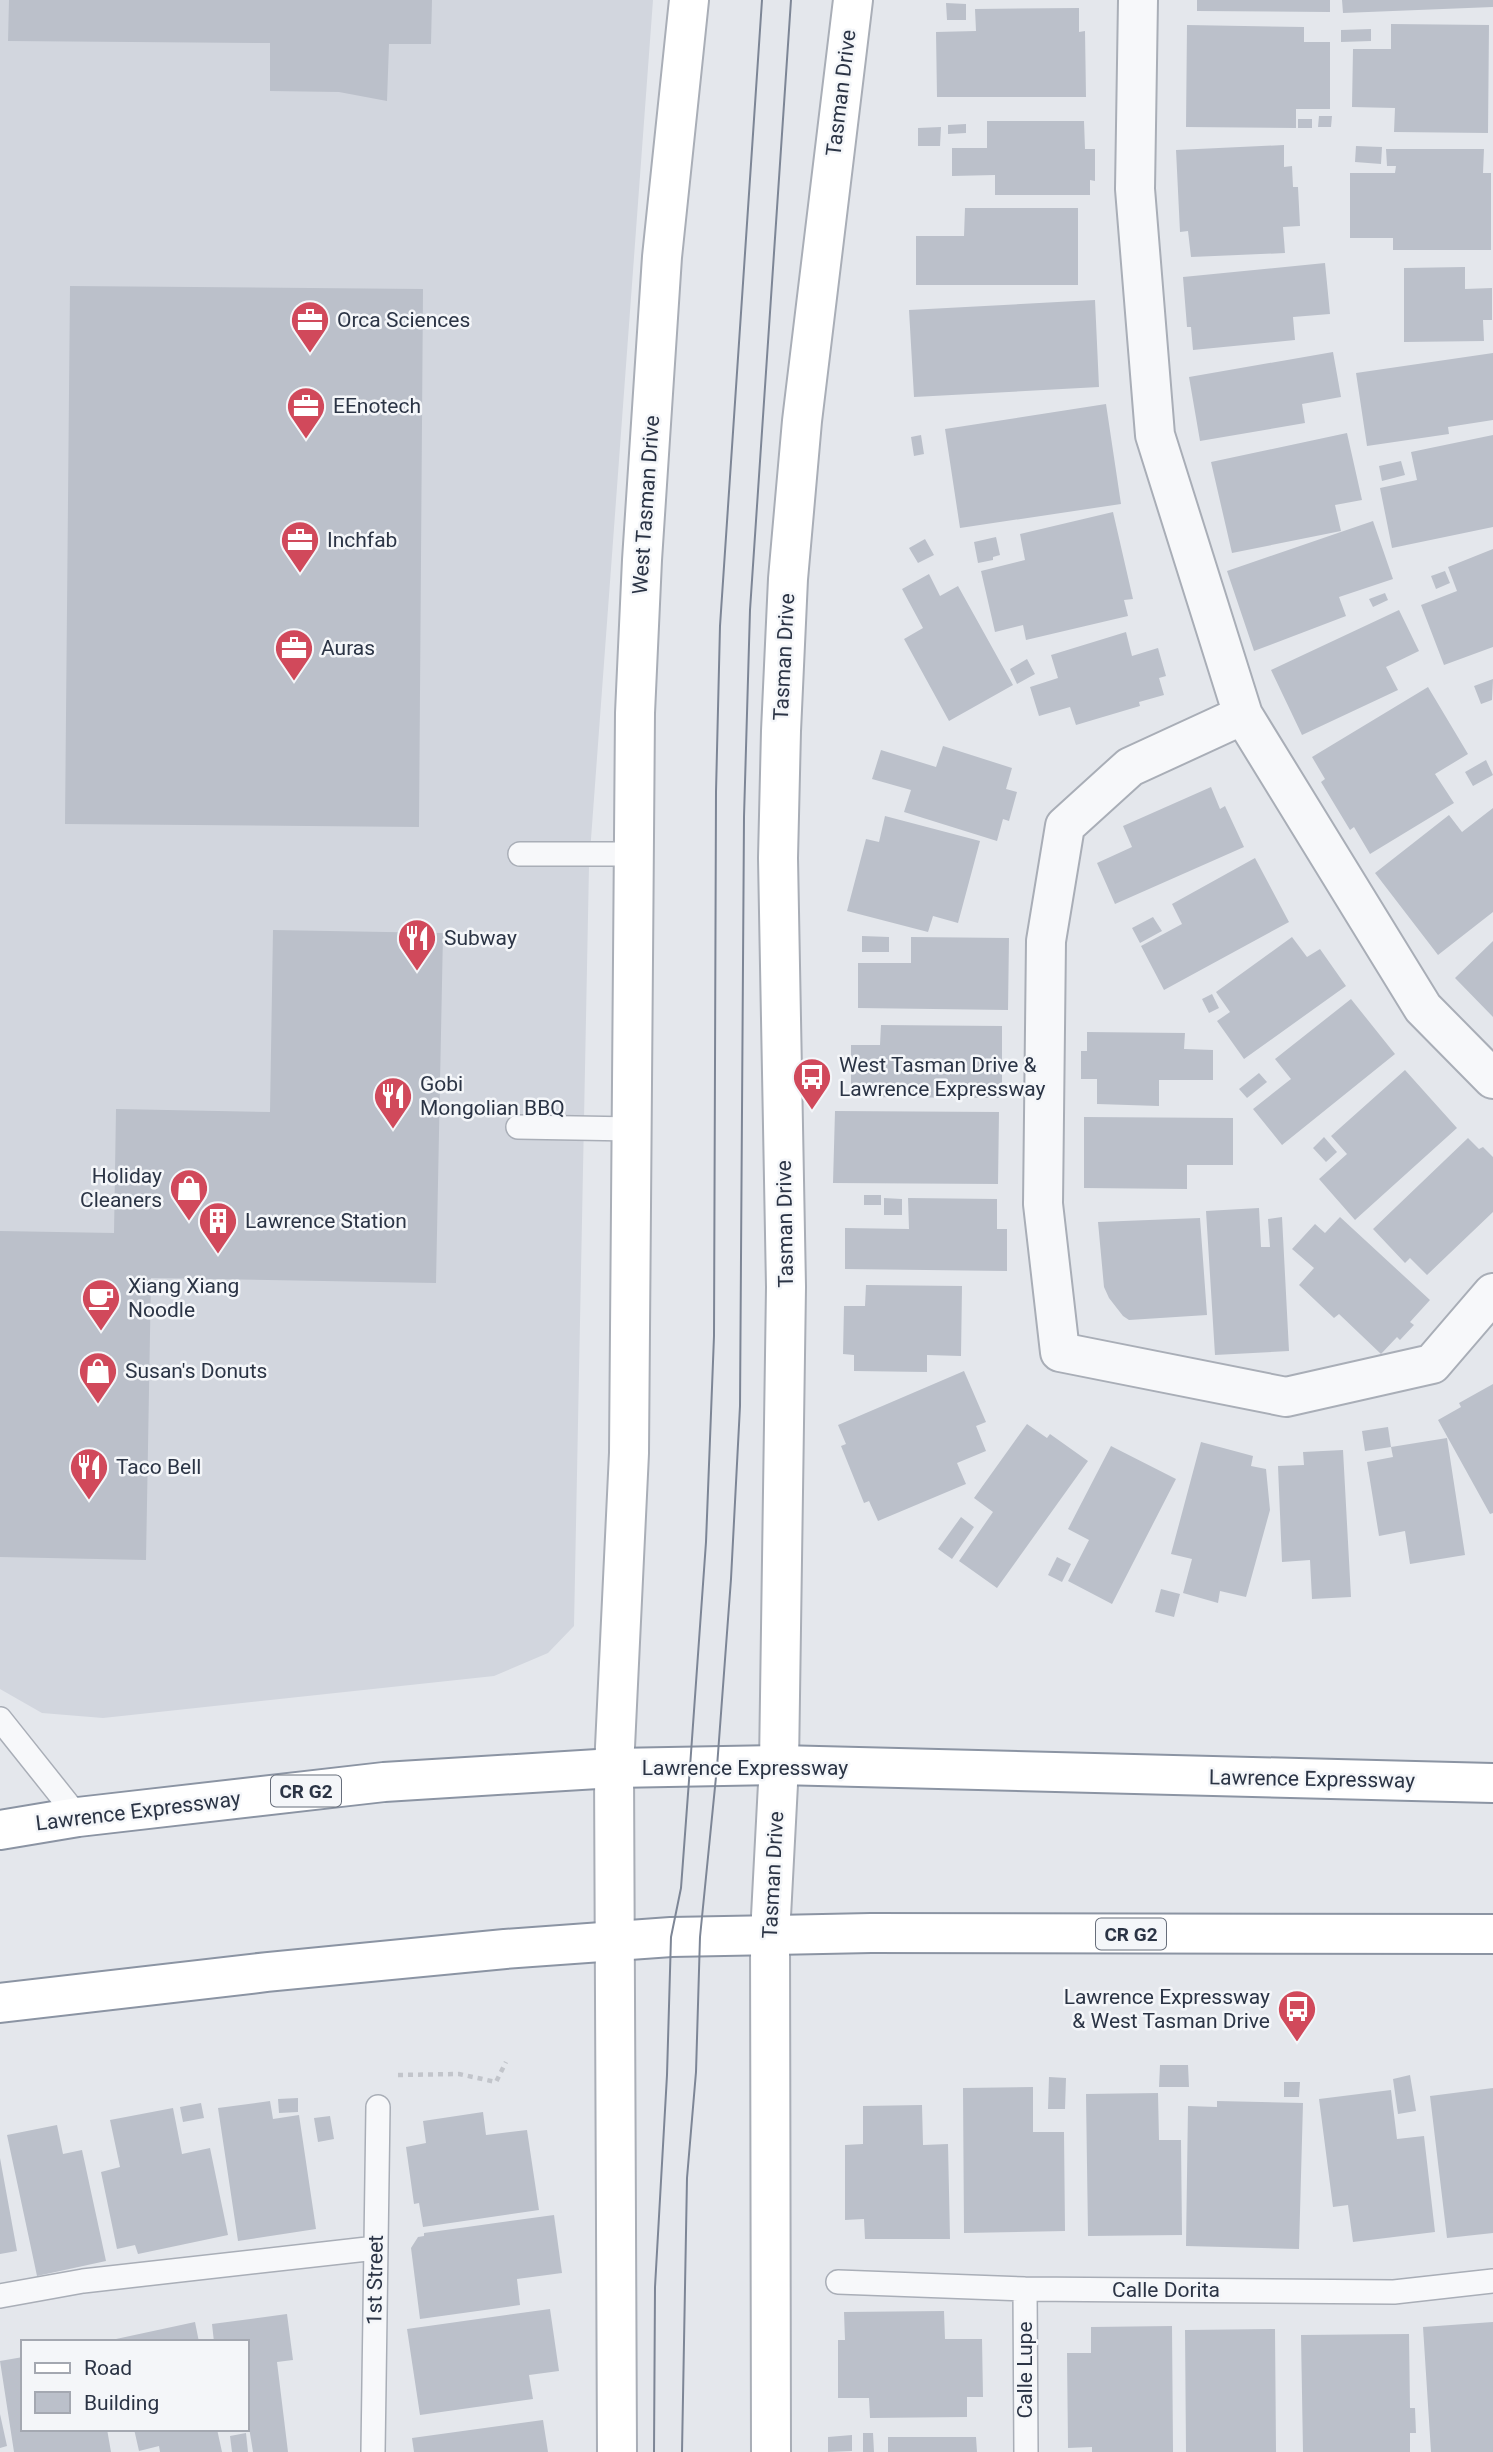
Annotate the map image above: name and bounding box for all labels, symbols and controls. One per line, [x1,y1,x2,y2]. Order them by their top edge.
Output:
street label: Tasman Drive [821,28,861,158]
office icon: Orca Sciences [289,299,331,354]
place label: Orca Sciences [337,308,470,332]
office icon: EEnotech [285,385,327,440]
place label: EEnotech [333,394,421,418]
street label: West Tasman Drive [628,415,664,595]
office icon: Inchfab [279,519,321,574]
place label: Inchfab [327,528,397,552]
street label: Tasman Drive [769,593,799,721]
office icon: Auras [273,627,315,682]
place label: Auras [321,636,375,660]
restaurant icon: Subway [396,917,438,972]
place label: Subway [444,926,517,950]
place label: West Tasman Drive & Lawrence Expressway [839,1053,1045,1101]
bus stop icon: West Tasman Drive & Lawrence Expressway [791,1056,833,1111]
place label: Gobi Mongolian BBQ [420,1072,565,1120]
restaurant icon: Gobi Mongolian BBQ [372,1075,414,1130]
street label: Tasman Drive [772,1160,798,1288]
place label: Holiday Cleaners [80,1164,162,1212]
shop icon: Holiday Cleaners [168,1167,210,1222]
building icon: Lawrence Station [197,1200,239,1255]
place label: Lawrence Station [245,1209,407,1233]
place label: Xiang Xiang Noodle [128,1274,239,1322]
cafe icon: Xiang Xiang Noodle [80,1277,122,1332]
shop icon: Susan's Donuts [77,1350,119,1405]
place label: Susan's Donuts [125,1359,267,1383]
restaurant icon: Taco Bell [68,1446,110,1501]
place label: Taco Bell [116,1455,201,1479]
street label: Lawrence Expressway [642,1756,848,1780]
street label: Lawrence Expressway [1209,1765,1415,1793]
road number: CR G2 [271,1776,341,1806]
street label: Lawrence Expressway [34,1787,242,1835]
street label: Tasman Drive [758,1811,788,1939]
road number: CR G2 [1096,1918,1166,1950]
place label: Lawrence Expressway & West Tasman Drive [1064,1985,1270,2033]
bus stop icon: Lawrence Expressway & West Tasman Drive [1276,1988,1318,2043]
street label: 1st Street [362,2235,388,2325]
street label: Calle Dorita [1112,2278,1220,2302]
street label: Calle Lupe [1013,2321,1037,2419]
legend [21,2340,248,2431]
text: Road [84,2356,132,2380]
text: Building [84,2391,159,2415]

